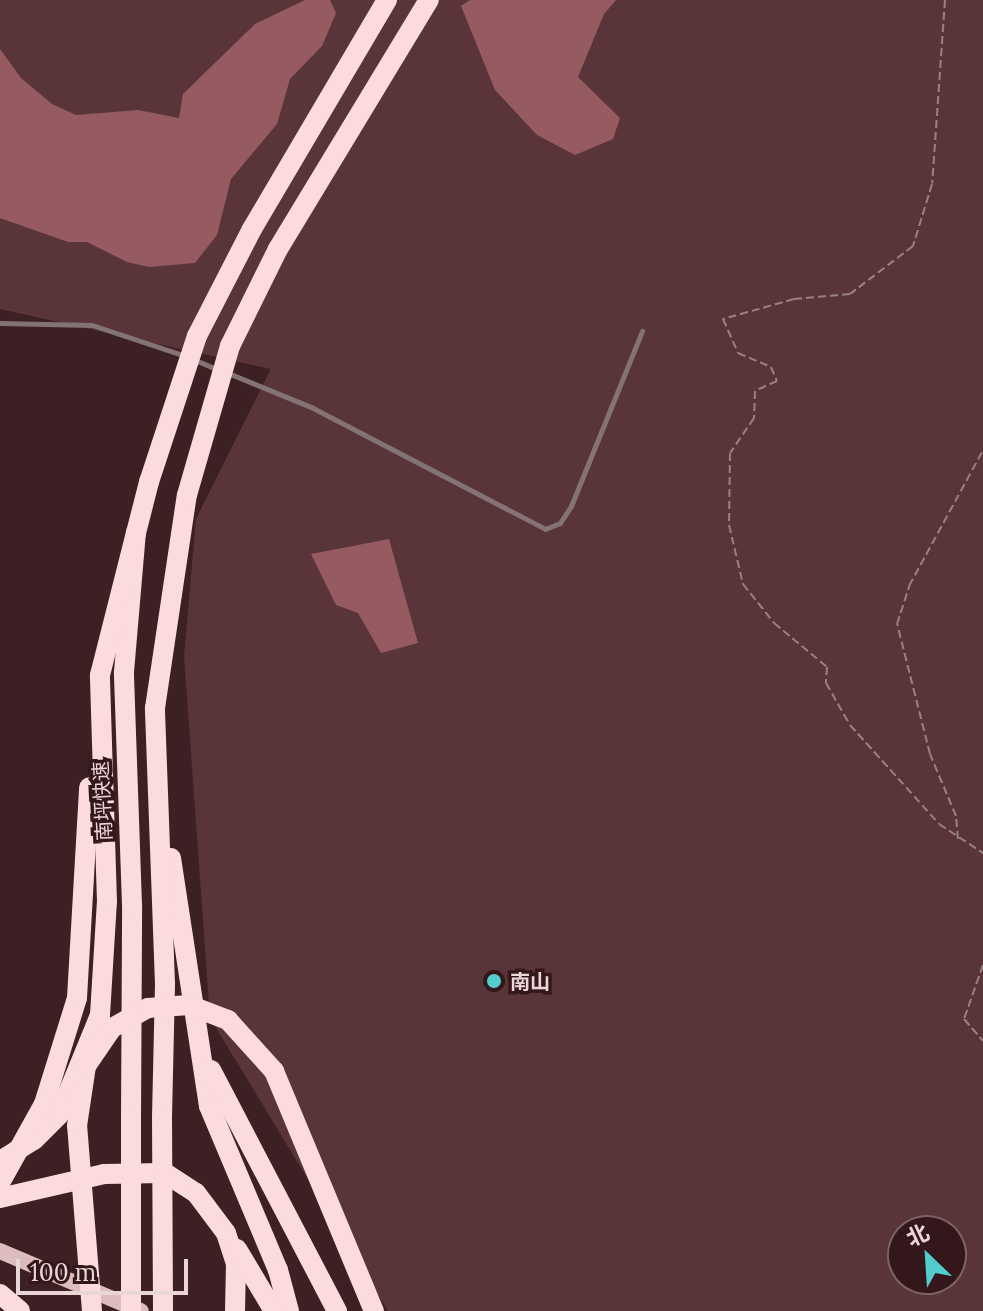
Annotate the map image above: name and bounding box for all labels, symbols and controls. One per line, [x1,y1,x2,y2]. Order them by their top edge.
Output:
street label: 南坪快速 [88,760,116,842]
place label: 南山 [510,969,550,993]
marker: 南山 [485,972,503,990]
north arrow [887,1215,967,1295]
text: 北 [902,1218,934,1252]
scale bar [20,1243,192,1293]
text: 100 m [30,1257,96,1288]

